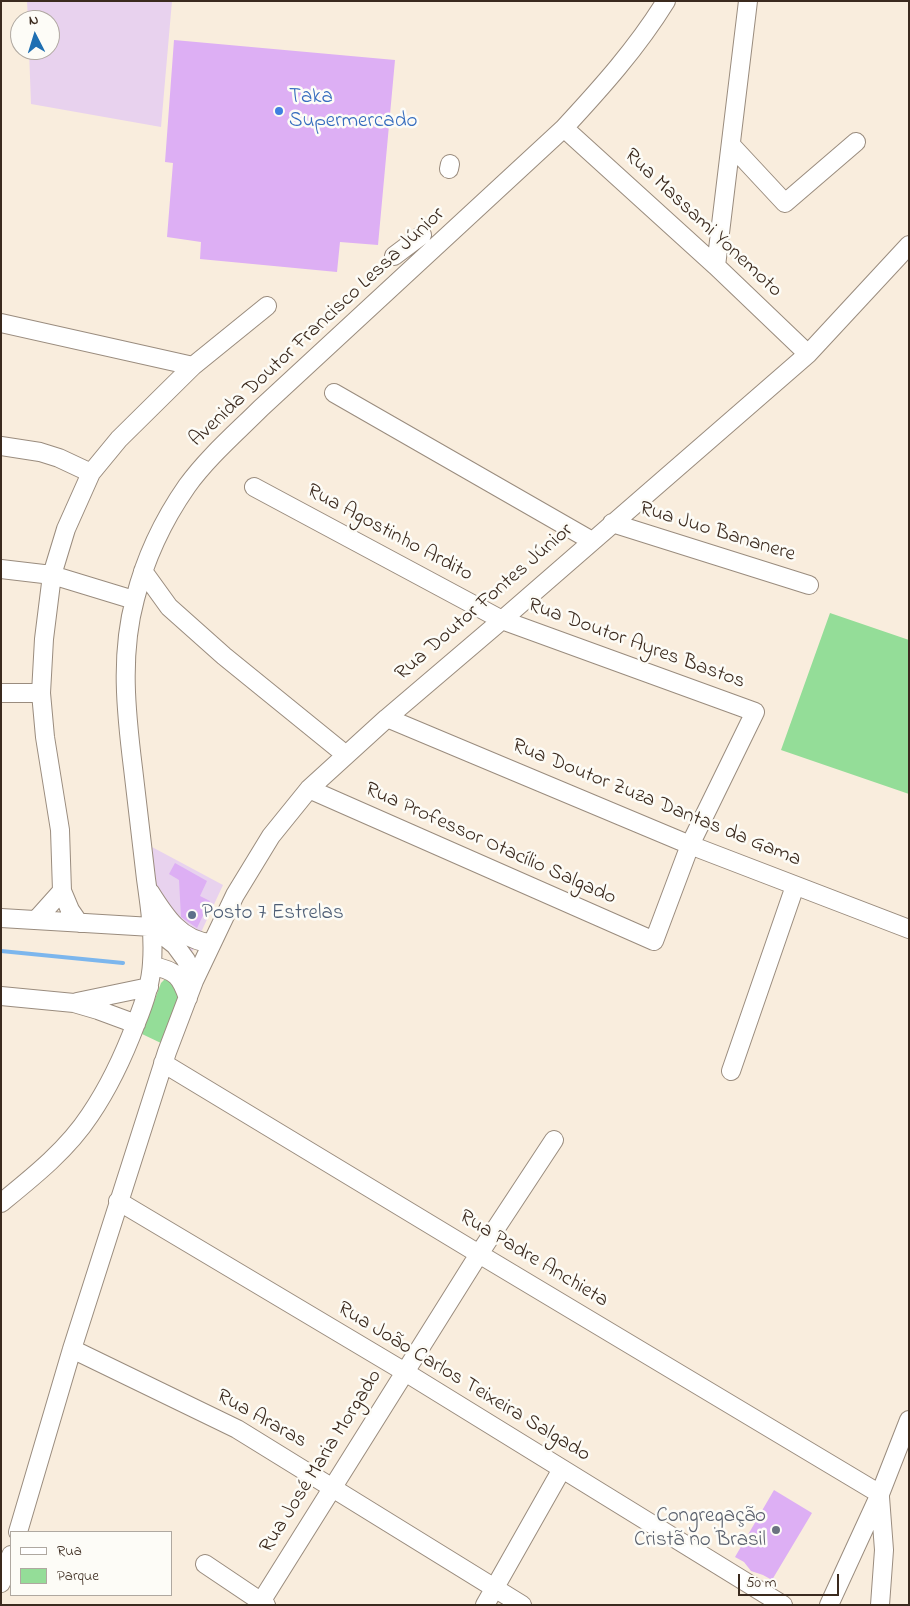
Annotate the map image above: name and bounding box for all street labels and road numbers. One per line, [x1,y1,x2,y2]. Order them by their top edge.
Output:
street label: Rua Massami Yonemoto [618,144,786,304]
street label: Avenida Doutor Francisco Lessa Júnior [185,203,451,453]
street label: Rua Agostinho Ardito [302,480,476,588]
street label: Rua Juo Bananere [636,497,798,569]
street label: Rua Doutor Fontes Júnior [391,519,579,687]
street label: Rua Doutor Ayres Bastos [524,594,748,696]
street label: Rua Doutor Zuza Dantas da Gama [508,734,804,874]
street label: Rua Professor Otacílio Salgado [360,778,620,912]
street label: Rua Padre Anchieta [454,1206,612,1314]
street label: Rua João Carlos Teixeira Salgado [332,1297,594,1469]
street label: Rua José Maria Morgado [255,1366,389,1558]
street label: Rua Araras [211,1385,311,1455]

